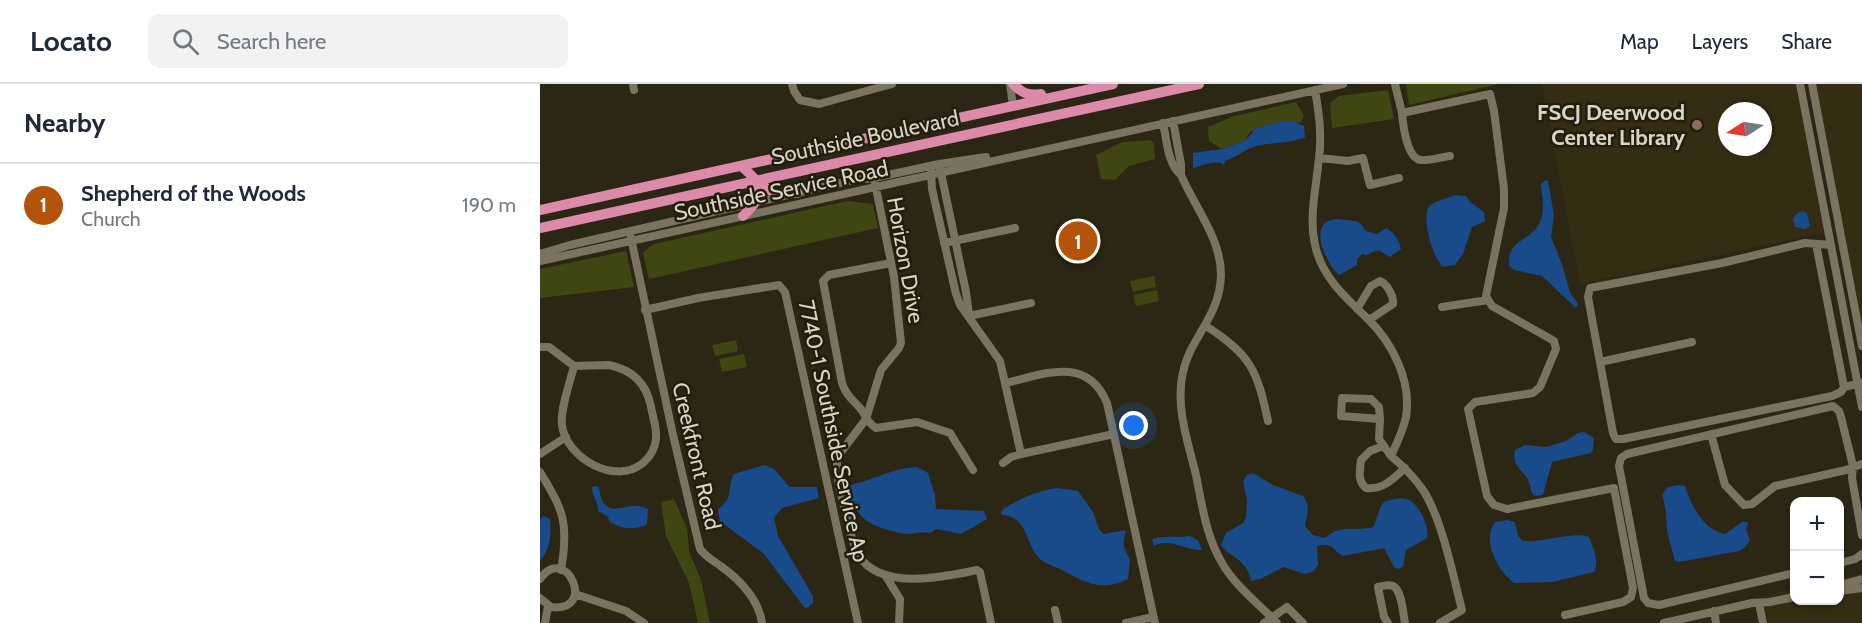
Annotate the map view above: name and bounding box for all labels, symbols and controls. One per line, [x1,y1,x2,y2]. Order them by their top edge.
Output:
search box [148,14,568,68]
text: Locato [30,24,112,58]
icon: search [169,25,202,58]
text: Search here [217,28,326,55]
text: Map [1620,29,1659,54]
text: Layers [1692,29,1748,54]
text: Share [1781,29,1832,54]
place label: FSCJ Deerwood Center Library [1537,99,1685,151]
north arrow [1718,102,1772,156]
street label: Southside Boulevard [769,104,961,171]
text: Nearby [24,107,105,139]
marker: FSCJ Deerwood Center Library [1690,118,1704,132]
street label: Southside Service Road [672,155,891,226]
text: Shepherd of the Woods [81,180,306,207]
text: 1 [40,193,47,217]
text: 190 m [462,193,516,217]
street label: Horizon Drive [881,195,930,325]
text: Church [81,207,141,231]
pin: 1 [1058,218,1098,264]
street label: 7740-1 Southside Service Ap [793,298,874,564]
street label: Creekfront Road [666,380,727,533]
your location [1119,411,1148,440]
map controls [1790,497,1844,605]
button: + [1790,497,1844,551]
button: − [1790,551,1844,605]

